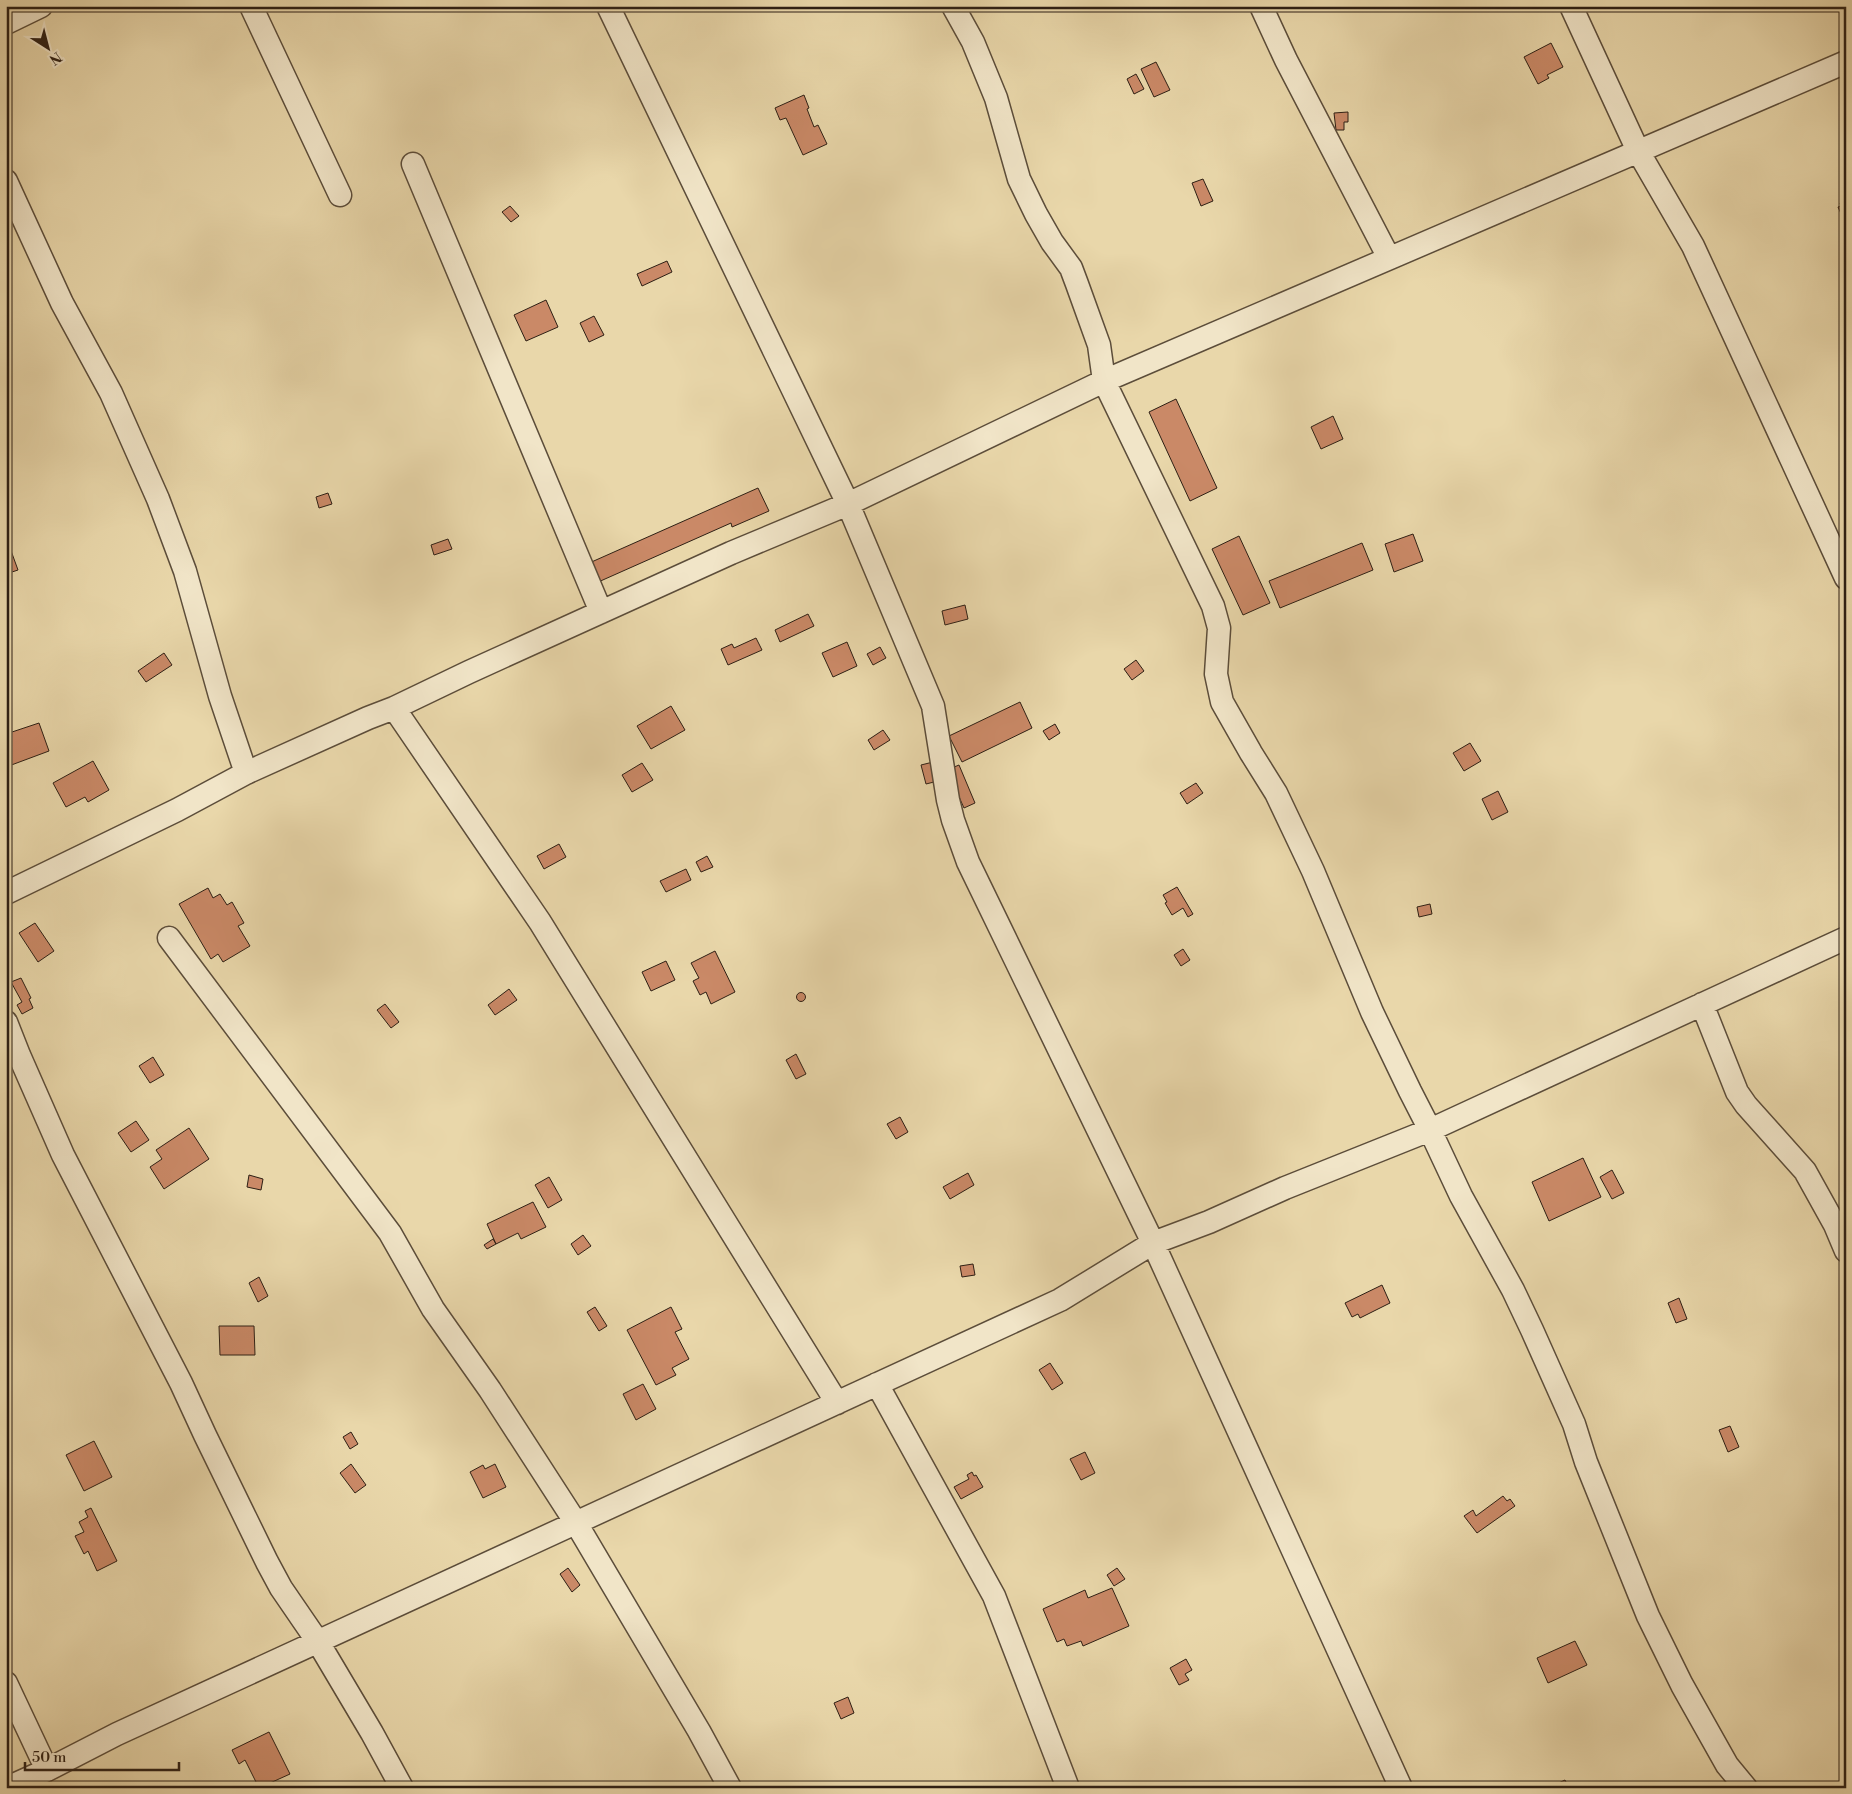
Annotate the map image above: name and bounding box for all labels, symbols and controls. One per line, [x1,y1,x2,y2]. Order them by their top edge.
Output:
north arrow [22,22,72,72]
text: N [45,47,65,68]
scale bar [25,1739,179,1771]
text: 50 m [32,1748,66,1767]

